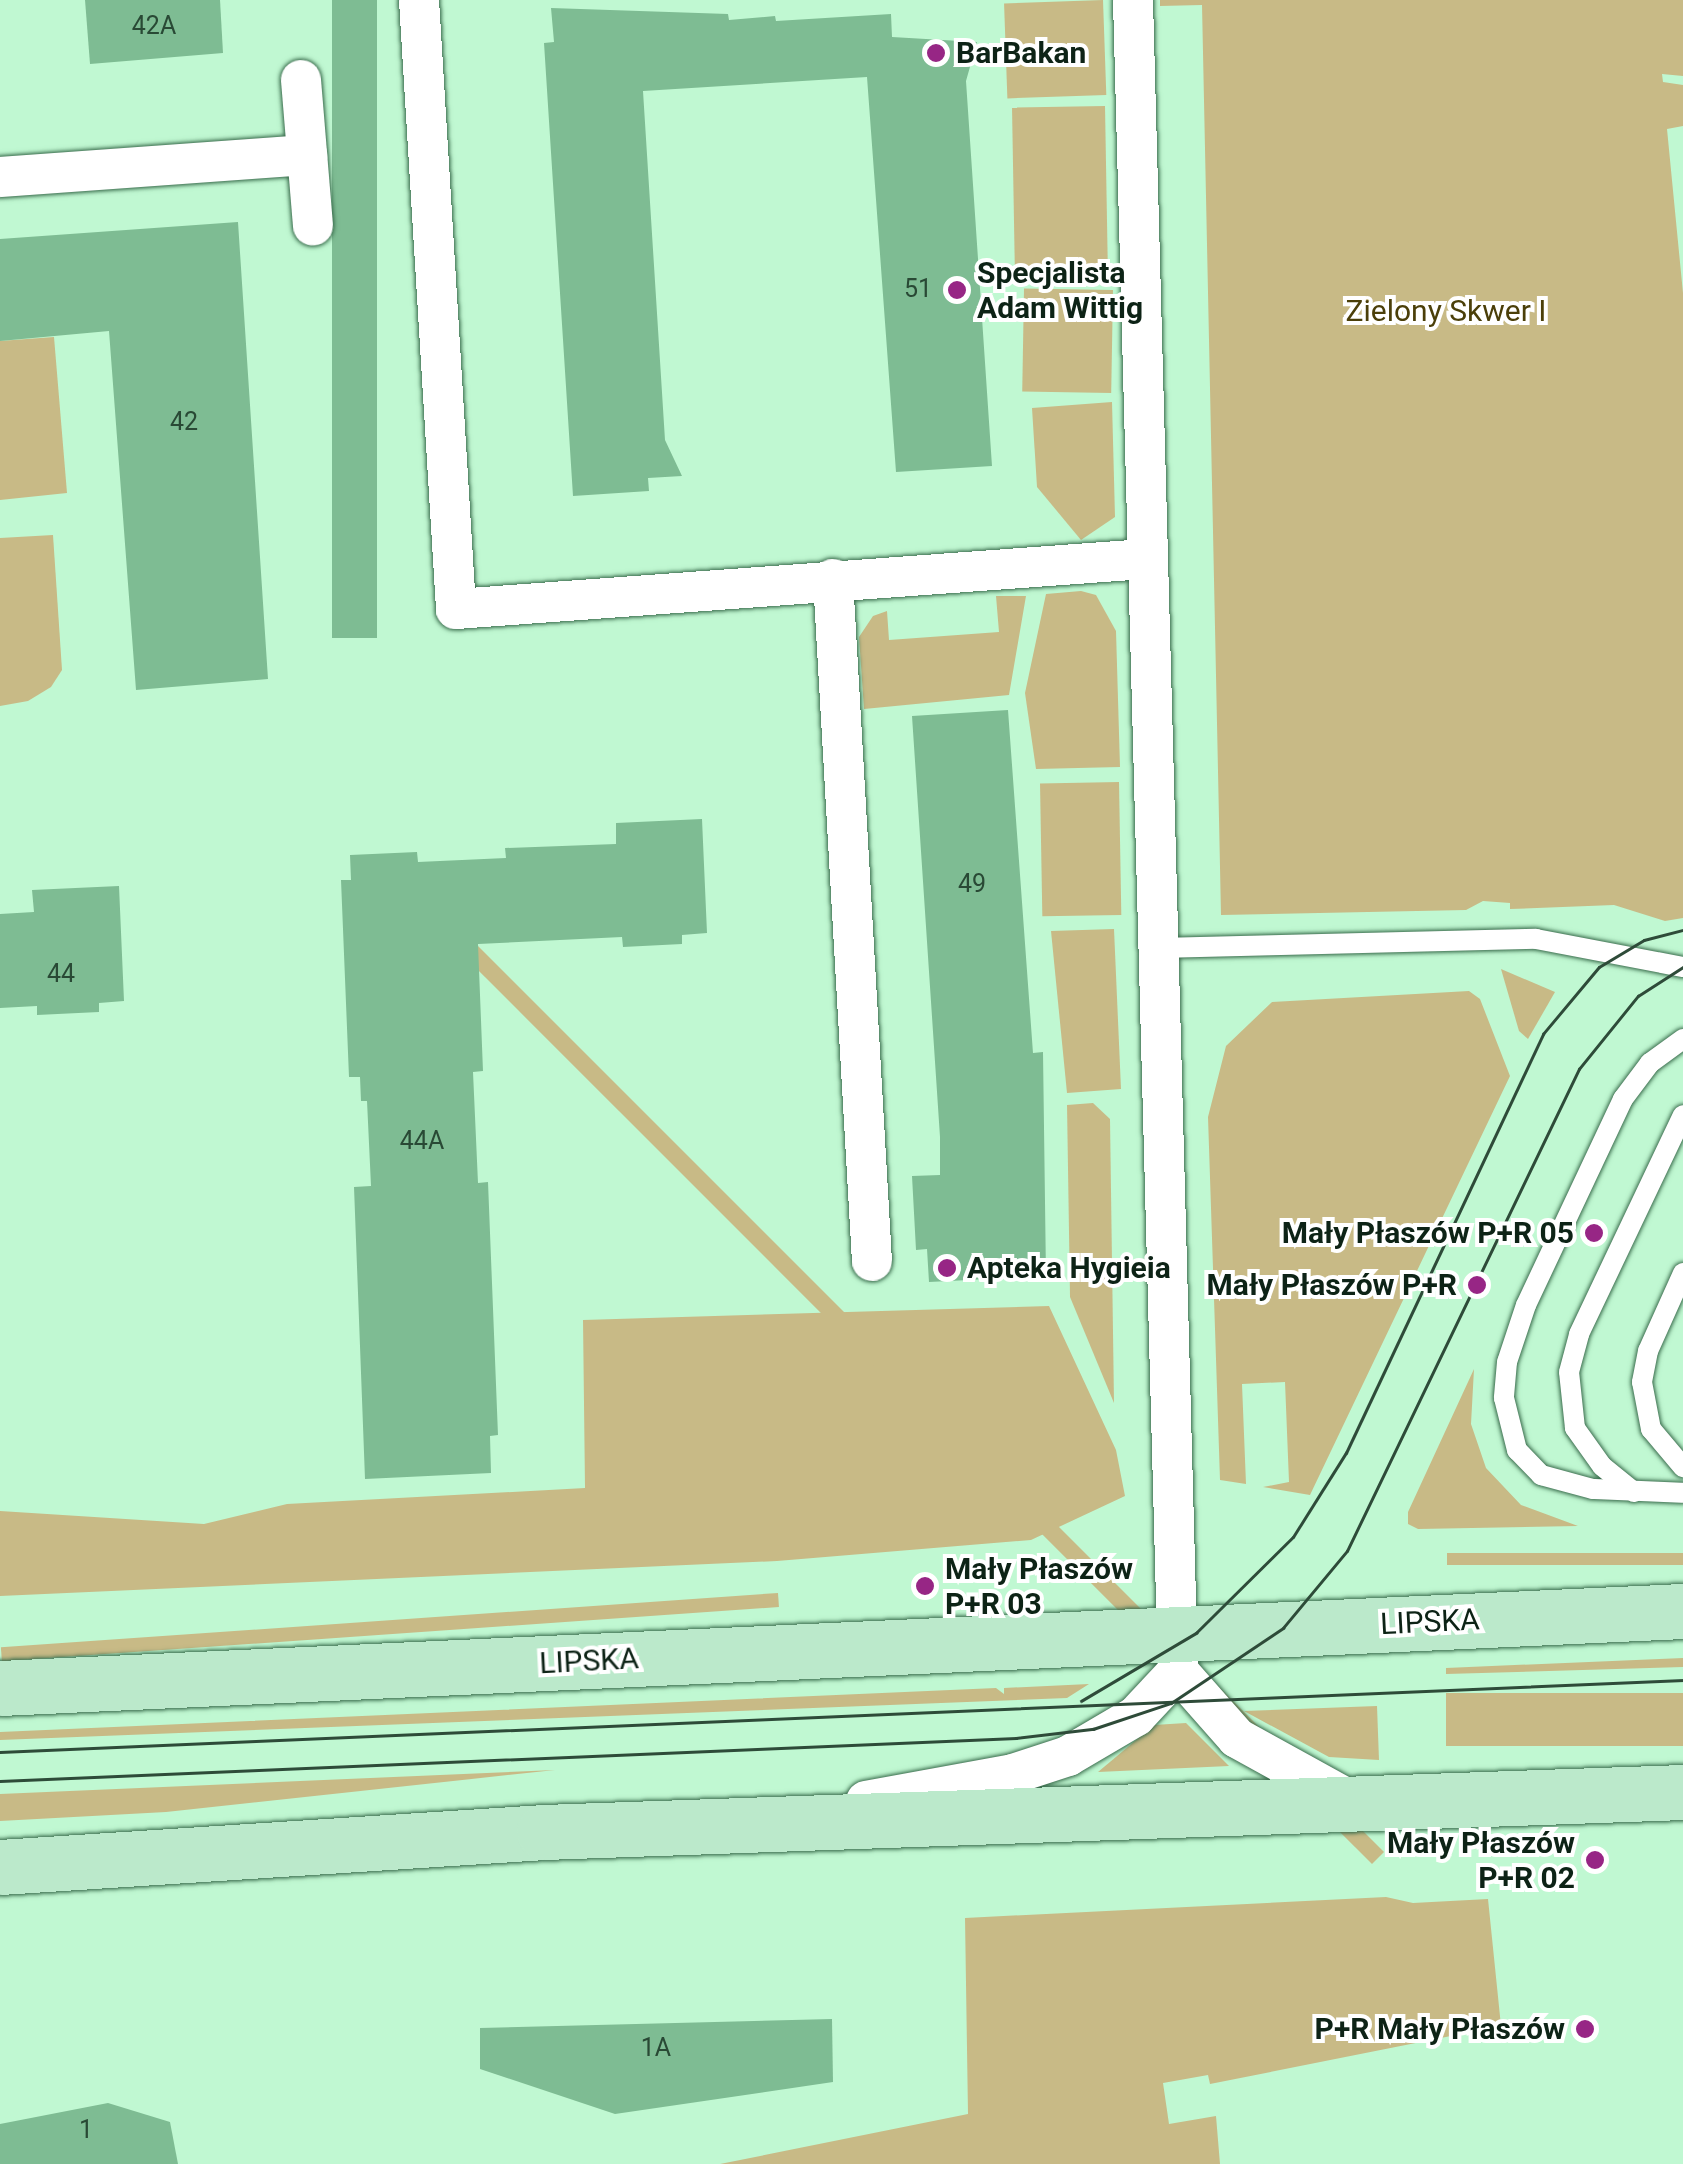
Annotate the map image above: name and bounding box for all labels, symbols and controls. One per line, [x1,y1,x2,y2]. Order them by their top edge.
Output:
house number: 42A [132,11,176,41]
place label: BarBakan [956,35,1086,71]
marker: BarBakan [925,42,947,64]
place label: Specjalista Adam Wittig [977,255,1143,326]
house number: 51 [904,274,932,304]
marker: Specjalista Adam Wittig [946,279,968,301]
park label: Zielony Skwer I [1345,293,1547,329]
house number: 42 [170,407,198,437]
house number: 49 [958,869,986,899]
house number: 44 [47,959,75,989]
house number: 44A [400,1126,444,1156]
place label: Mały Płaszów P+R 05 [1282,1215,1574,1251]
marker: Mały Płaszów P+R 05 [1583,1222,1605,1244]
place label: Apteka Hygieia [967,1250,1171,1286]
marker: Apteka Hygieia [936,1257,958,1279]
place label: Mały Płaszów P+R [1207,1267,1457,1303]
marker: Mały Płaszów P+R [1466,1274,1488,1296]
place label: Mały Płaszów P+R 03 [945,1551,1133,1622]
marker: Mały Płaszów P+R 03 [914,1575,936,1597]
street label: LIPSKA [1379,1601,1481,1643]
street label: LIPSKA [538,1640,640,1682]
place label: Mały Płaszów P+R 02 [1387,1825,1575,1896]
marker: Mały Płaszów P+R 02 [1584,1849,1606,1871]
place label: P+R Mały Płaszów [1315,2011,1565,2047]
marker: P+R Mały Płaszów [1574,2018,1596,2040]
house number: 1A [641,2033,671,2063]
house number: 1 [79,2115,93,2145]

